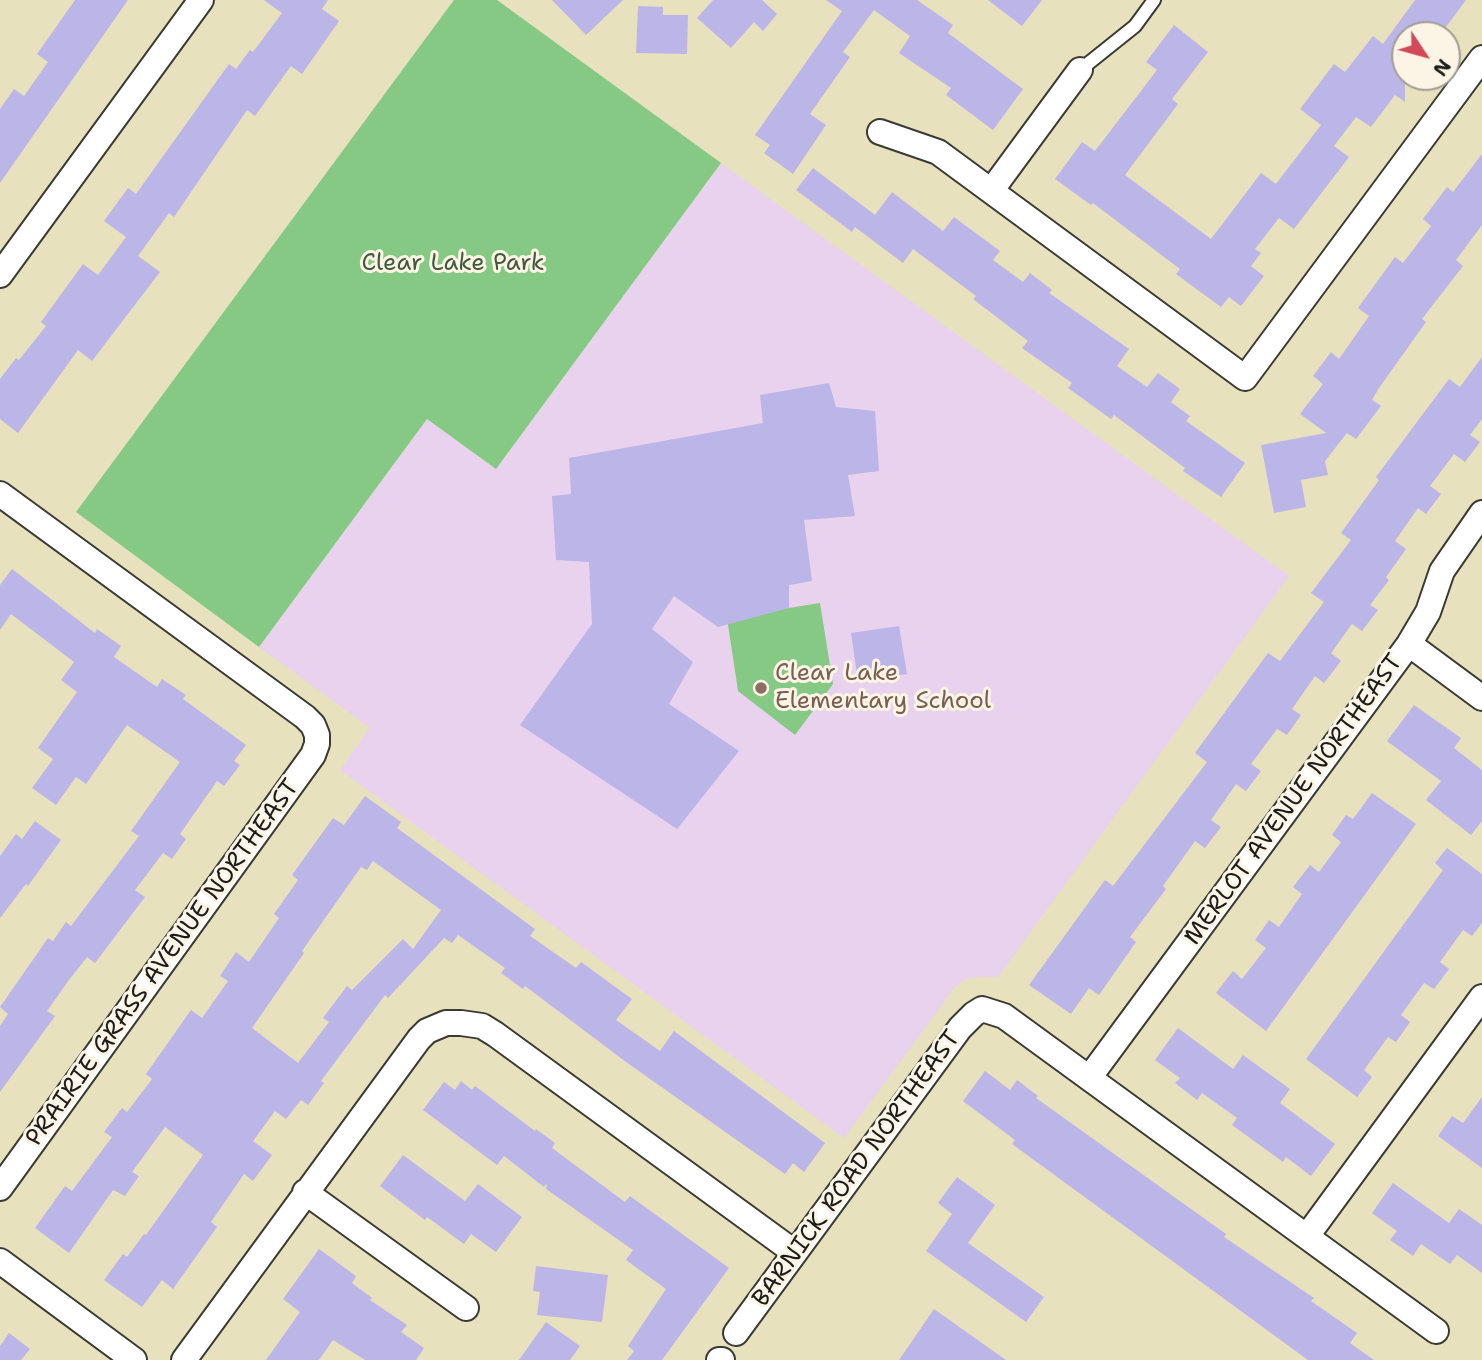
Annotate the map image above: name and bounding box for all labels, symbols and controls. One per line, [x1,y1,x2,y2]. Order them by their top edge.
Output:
north arrow [1391,21,1461,91]
text: N [1427,54,1456,81]
park label: Clear Lake Park [361,250,545,278]
street label: MERLOT AVENUE NORTHEAST [1179,649,1409,951]
place label: Clear Lake Elementary School [775,660,991,716]
marker: Clear Lake Elementary School [753,680,769,696]
street label: PRAIRIE GRASS AVENUE NORTHEAST [20,774,306,1152]
street label: BARNICK ROAD NORTHEAST [747,1025,967,1313]

